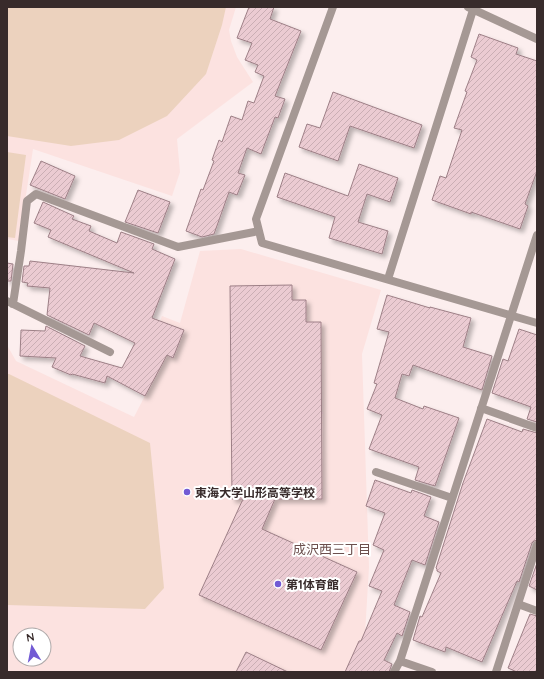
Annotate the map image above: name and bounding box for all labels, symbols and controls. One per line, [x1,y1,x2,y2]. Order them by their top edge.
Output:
place label: 東海大学山形高等学校 [195,485,315,500]
marker: 東海大学山形高等学校 [182,487,192,497]
district label: 成沢西三丁目 [293,541,371,557]
place label: 第1体育館 [286,577,339,592]
marker: 第1体育館 [273,579,283,589]
north arrow [12,627,52,667]
text: N [25,630,35,645]

